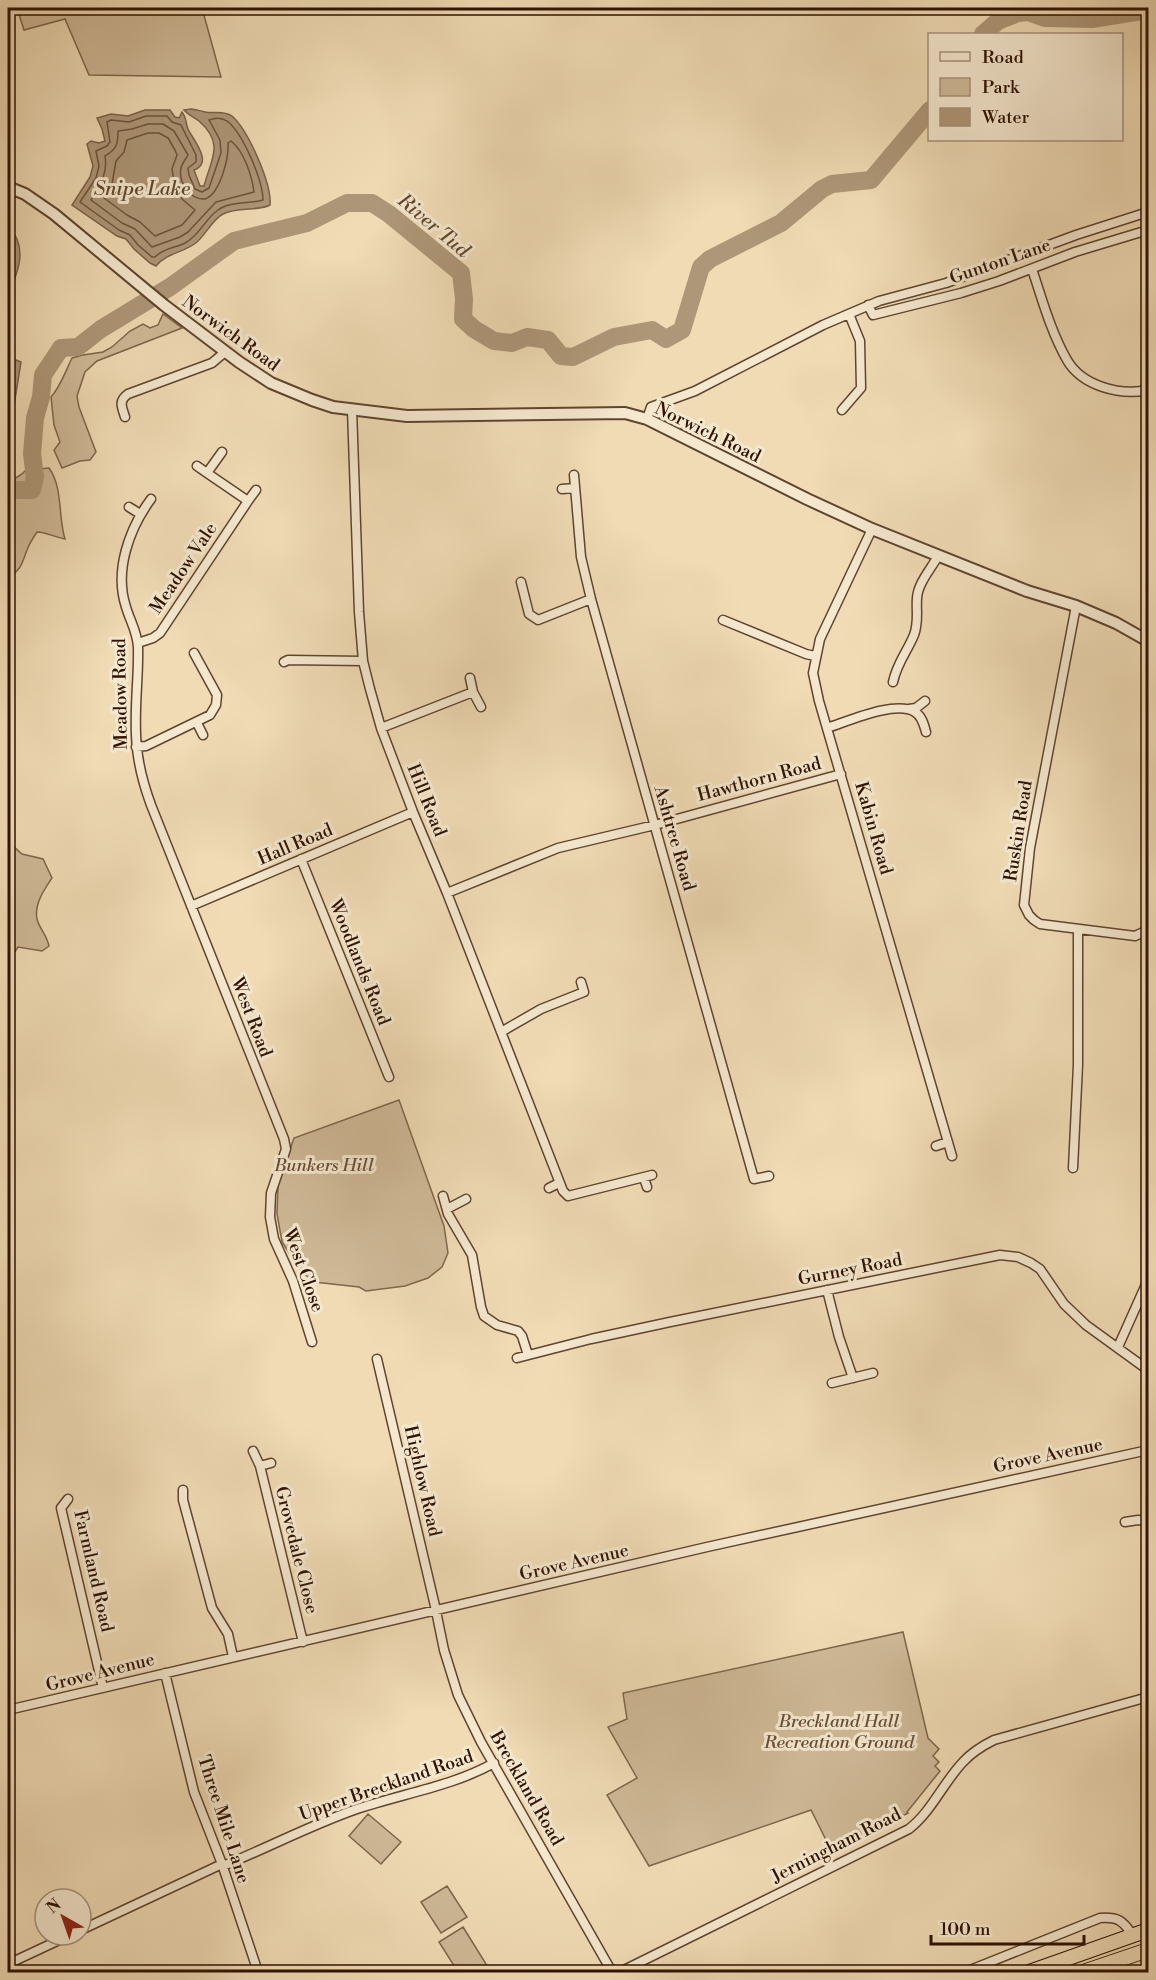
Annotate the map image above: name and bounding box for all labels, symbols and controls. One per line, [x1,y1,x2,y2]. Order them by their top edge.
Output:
legend [928,33,1123,141]
text: Road [982,46,1025,69]
text: Park [982,76,1021,99]
text: Water [981,106,1030,129]
water label: Snipe Lake [94,177,191,202]
water label: River Tud [391,188,475,264]
street label: Gunton Lane [946,233,1054,290]
street label: Norwich Road [177,290,285,377]
street label: Norwich Road [651,397,765,468]
street label: Meadow Vale [144,518,222,618]
street label: Meadow Road [108,637,133,750]
street label: Hawthorn Road [695,752,824,807]
street label: Hill Road [402,760,452,841]
street label: Ruskin Road [999,778,1038,883]
street label: Kabin Road [849,779,898,878]
street label: Ashtree Road [648,782,701,894]
street label: Hall Road [254,818,337,871]
street label: Woodlands Road [323,895,396,1029]
street label: West Road [225,973,278,1061]
park label: Bunkers Hill [273,1154,374,1177]
street label: West Close [277,1224,329,1315]
street label: Gurney Road [796,1248,905,1291]
street label: Highlow Road [399,1423,447,1540]
street label: Grove Avenue [991,1433,1105,1478]
street label: Grovedale Close [270,1484,323,1616]
street label: Farmland Road [68,1508,119,1635]
street label: Grove Avenue [517,1539,631,1586]
street label: Grove Avenue [43,1648,157,1697]
park label: Breckland Hall Recreation Ground [763,1710,915,1754]
street label: Breckland Road [484,1726,569,1850]
street label: Upper Breckland Road [296,1745,477,1826]
street label: Three Mile Lane [192,1752,255,1886]
street label: Jerningham Road [767,1802,906,1889]
north arrow [33,1887,93,1947]
text: N [43,1894,66,1918]
scale bar [931,1908,1084,1946]
text: 100 m [940,1918,991,1941]

